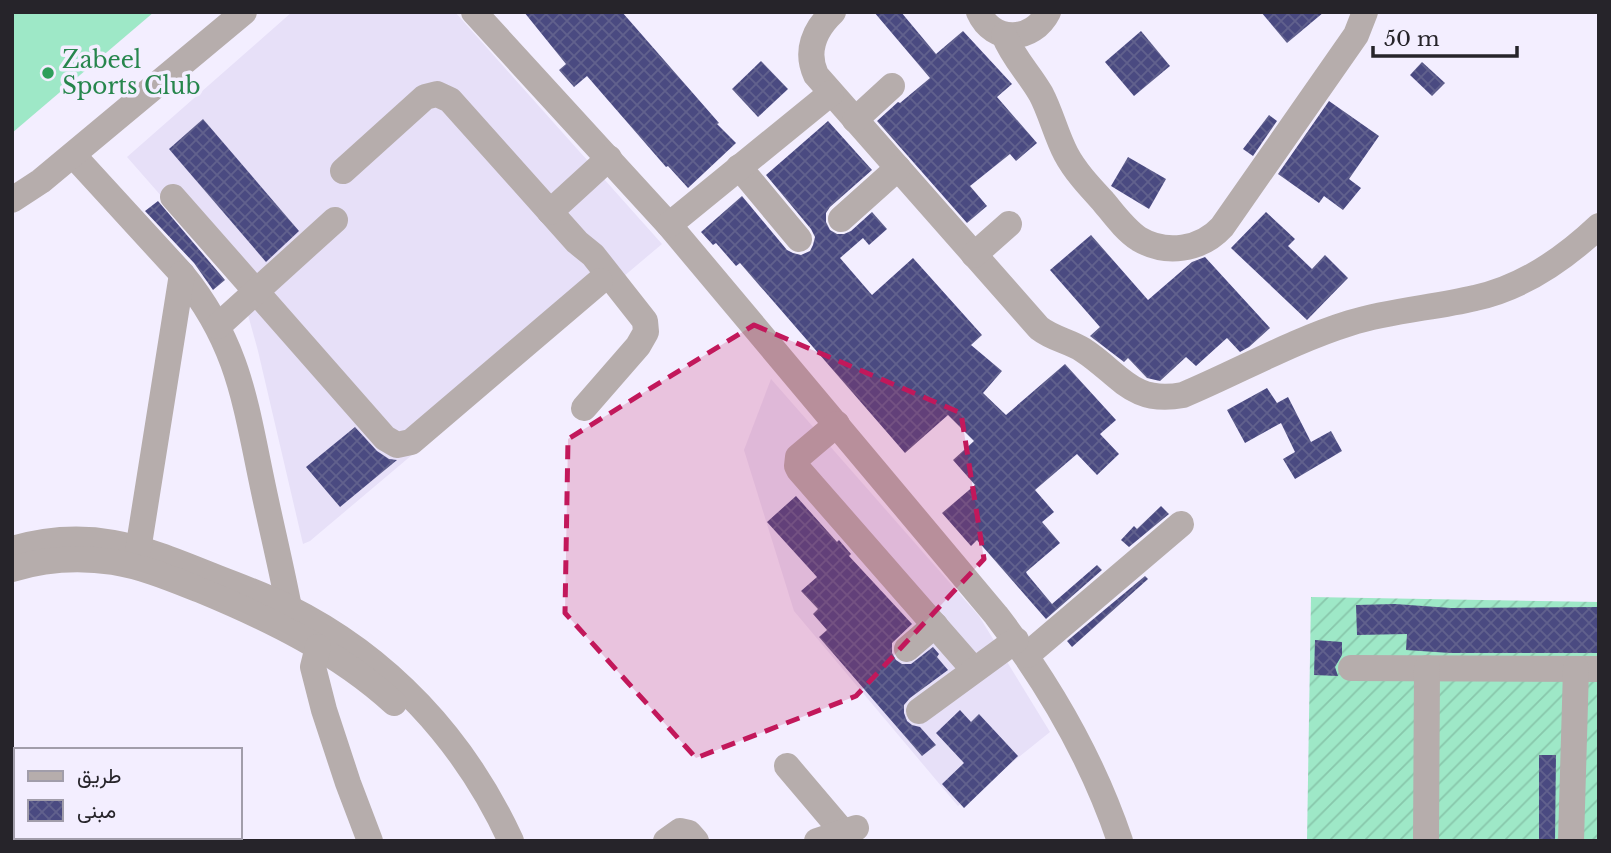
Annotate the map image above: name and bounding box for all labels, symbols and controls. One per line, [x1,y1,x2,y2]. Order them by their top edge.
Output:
scale bar [1373,14,1516,58]
text: 50 m [1384,26,1440,52]
place label: Zabeel Sports Club [62,46,200,100]
marker: Zabeel Sports Club [40,65,56,81]
legend [14,748,242,839]
text: طريق [77,763,122,789]
text: مبنى [77,798,116,824]

